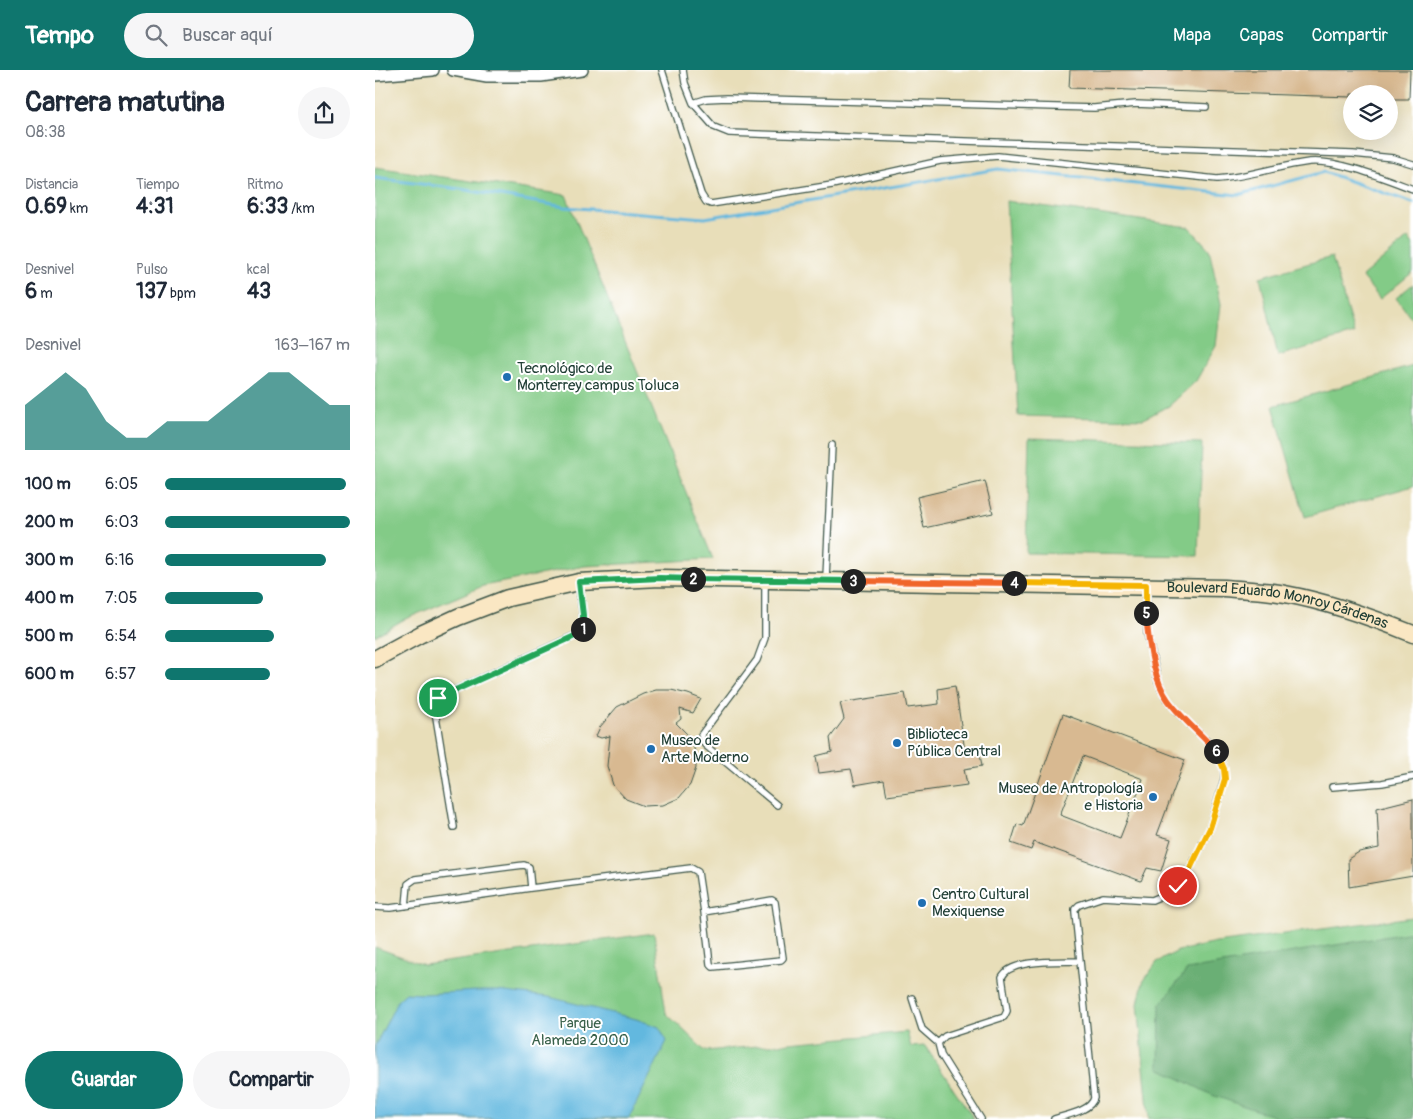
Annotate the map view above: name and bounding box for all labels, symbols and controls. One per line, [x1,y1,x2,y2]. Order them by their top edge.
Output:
search box [124,13,474,58]
text: Tempo [25,21,94,50]
icon: search [142,21,170,49]
text: Buscar aquí [182,23,273,47]
text: Mapa [1173,24,1211,47]
text: Capas [1239,24,1284,47]
text: Compartir [1312,24,1388,47]
text: Carrera matutina [25,85,225,120]
map controls [1343,85,1398,140]
button: layers [1343,85,1398,140]
button: share [298,87,350,139]
text: 08:38 [25,122,65,142]
text: Distancia [25,176,78,193]
text: Tiempo [136,176,180,193]
text: Ritmo [247,176,283,193]
text: 0.69 [25,193,67,220]
text: 4:31 [136,193,174,220]
text: 6:33 [247,193,288,220]
text: km [67,200,88,217]
text: /km [288,200,315,217]
text: Desnivel [25,261,74,278]
text: Pulso [136,261,168,278]
text: kcal [247,261,270,278]
text: 6 [25,278,37,305]
text: 137 [136,278,167,305]
text: 43 [247,278,271,305]
text: m [37,285,53,302]
text: bpm [167,285,196,302]
text: Desnivel [25,335,81,355]
text: 163–167 m [275,335,350,355]
place label: Tecnológico de Monterrey campus Toluca [517,359,679,395]
marker: Tecnológico de Monterrey campus Toluca [501,371,513,383]
text: 100 m [25,474,71,494]
text: 6:05 [105,474,138,494]
text: 200 m [25,512,73,532]
text: 6:03 [105,512,138,532]
text: 300 m [25,550,73,570]
text: 6:16 [105,550,134,570]
pin: 2 [681,566,705,592]
pin: 3 [841,568,865,594]
pin: 4 [1001,570,1027,596]
text: 2 [690,571,697,588]
text: 3 [850,573,857,590]
text: 4 [1010,575,1019,592]
street label: Boulevard Eduardo Monroy Cárdenas [1166,578,1391,633]
text: 400 m [25,588,74,608]
text: 7:05 [105,588,137,608]
pin: 5 [1133,600,1159,626]
text: 5 [1143,605,1150,622]
pin: 1 [571,616,595,642]
text: 1 [581,621,586,638]
text: 500 m [25,626,73,646]
text: 6:54 [105,626,137,646]
text: 600 m [25,664,74,684]
text: 6:57 [105,664,136,684]
pin [417,677,459,719]
icon: arrive [424,684,452,712]
place label: Biblioteca Pública Central [907,725,1001,761]
place label: Museo de Arte Moderno [661,731,749,767]
marker: Biblioteca Pública Central [891,737,903,749]
pin: 6 [1203,738,1229,764]
marker: Museo de Arte Moderno [645,743,657,755]
text: 6 [1212,743,1221,760]
place label: Museo de Antropología e Historia [998,779,1143,815]
marker: Museo de Antropología e Historia [1147,791,1159,803]
pin [1157,865,1199,907]
icon: check [1164,872,1192,900]
place label: Centro Cultural Mexiquense [932,885,1029,921]
marker: Centro Cultural Mexiquense [916,897,928,909]
park label: Parque Alameda 2000 [531,1014,629,1050]
button: Guardar [25,1051,183,1109]
button: Compartir [193,1051,350,1109]

